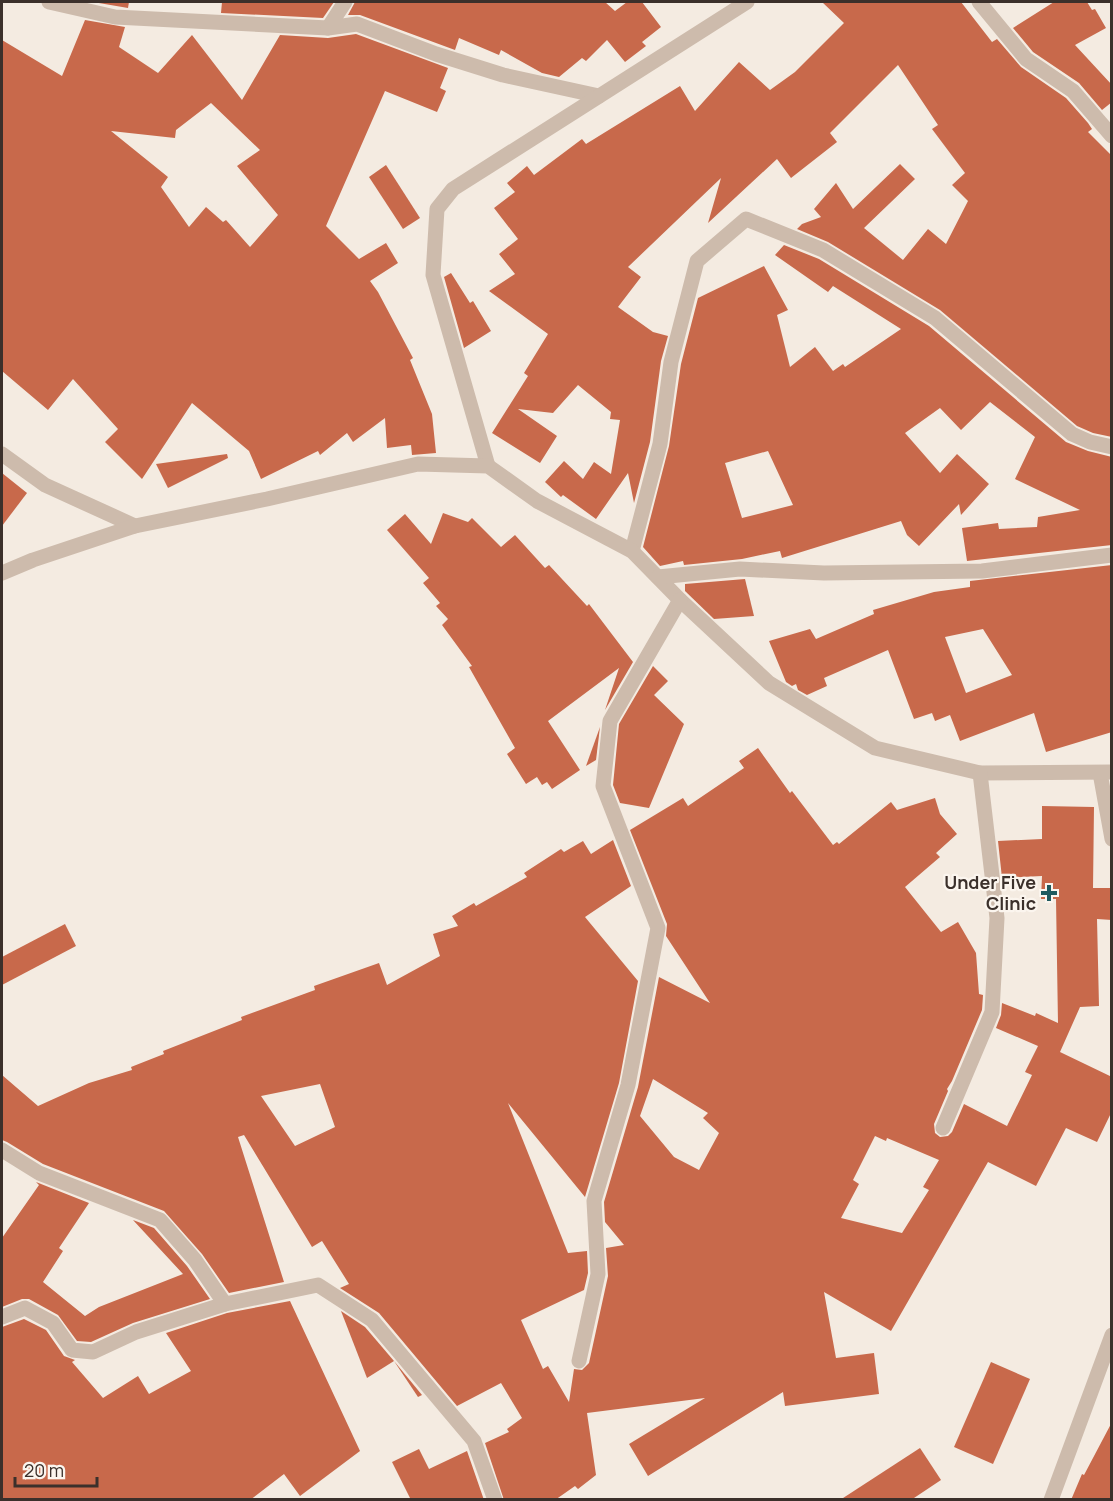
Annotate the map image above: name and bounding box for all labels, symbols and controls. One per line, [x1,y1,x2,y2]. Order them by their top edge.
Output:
place label: Under Five Clinic [944,870,1036,915]
marker: Under Five Clinic [1040,884,1058,902]
scale bar [15,1450,98,1488]
text: 20 m [24,1458,64,1482]

